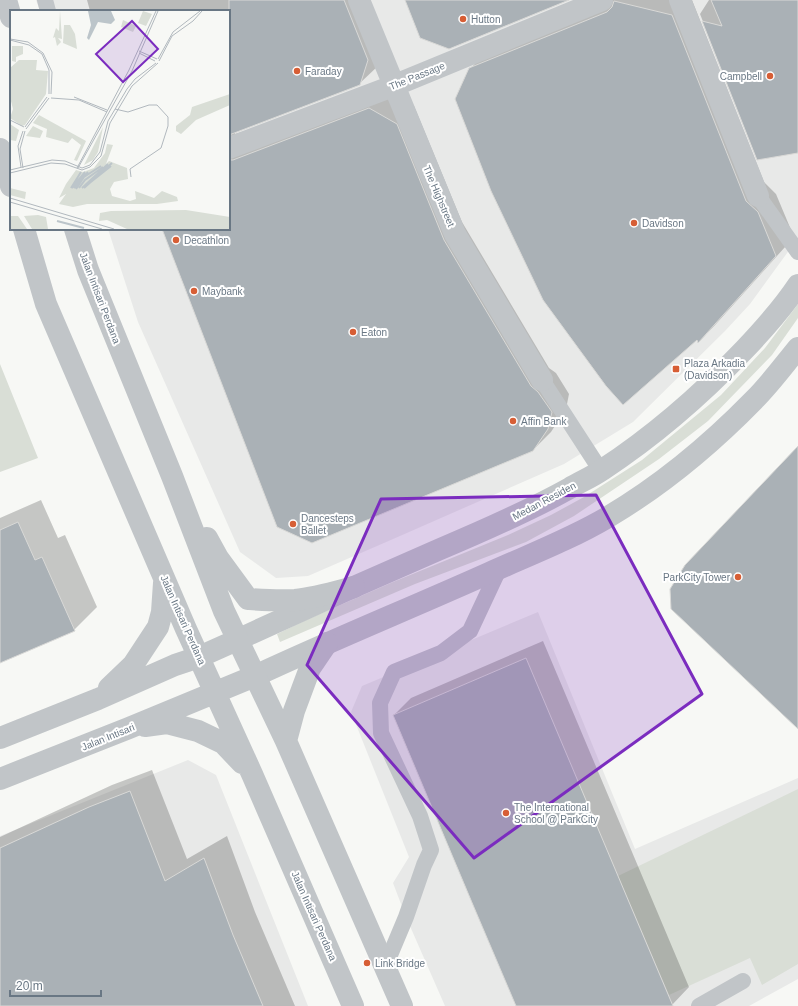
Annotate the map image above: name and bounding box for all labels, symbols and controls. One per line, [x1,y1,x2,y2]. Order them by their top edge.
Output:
inset map [10,10,230,230]
marker: Hutton [458,14,468,24]
place label: Hutton [471,14,500,25]
street label: The Passage [388,60,447,92]
marker: Faraday [292,66,302,76]
place label: Faraday [305,66,342,77]
place label: Campbell [720,71,762,82]
marker: Campbell [765,71,775,81]
street label: The Highstreet [421,164,457,229]
marker: Davidson [629,218,639,228]
place label: Davidson [642,218,684,229]
marker: Decathlon [171,235,181,245]
place label: Decathlon [184,235,229,246]
street label: Jalan Intisari Perdana [78,251,123,346]
marker: Maybank [189,286,199,296]
place label: Maybank [202,286,244,297]
marker: Eaton [348,327,358,337]
place label: Eaton [361,327,387,338]
place label: Plaza Arkadia (Davidson) [684,358,746,381]
marker: Plaza Arkadia (Davidson) [671,364,681,374]
marker: Affin Bank [508,416,518,426]
place label: Affin Bank [521,416,567,427]
street label: Medan Residen [510,480,578,522]
place label: Dancesteps Ballet [301,513,354,536]
marker: Dancesteps Ballet [288,519,298,529]
place label: ParkCity Tower [663,572,731,583]
marker: ParkCity Tower [733,572,743,582]
street label: Jalan Intisari Perdana [158,574,208,667]
street label: Jalan Intisari [80,721,136,753]
place label: The International School @ ParkCity [514,802,598,825]
marker: The International School @ ParkCity [501,808,511,818]
street label: Jalan Intisari Perdana [289,870,339,963]
marker: Link Bridge [362,958,372,968]
place label: Link Bridge [375,958,425,969]
scale bar [10,972,101,998]
text: 20 m [16,979,43,993]

